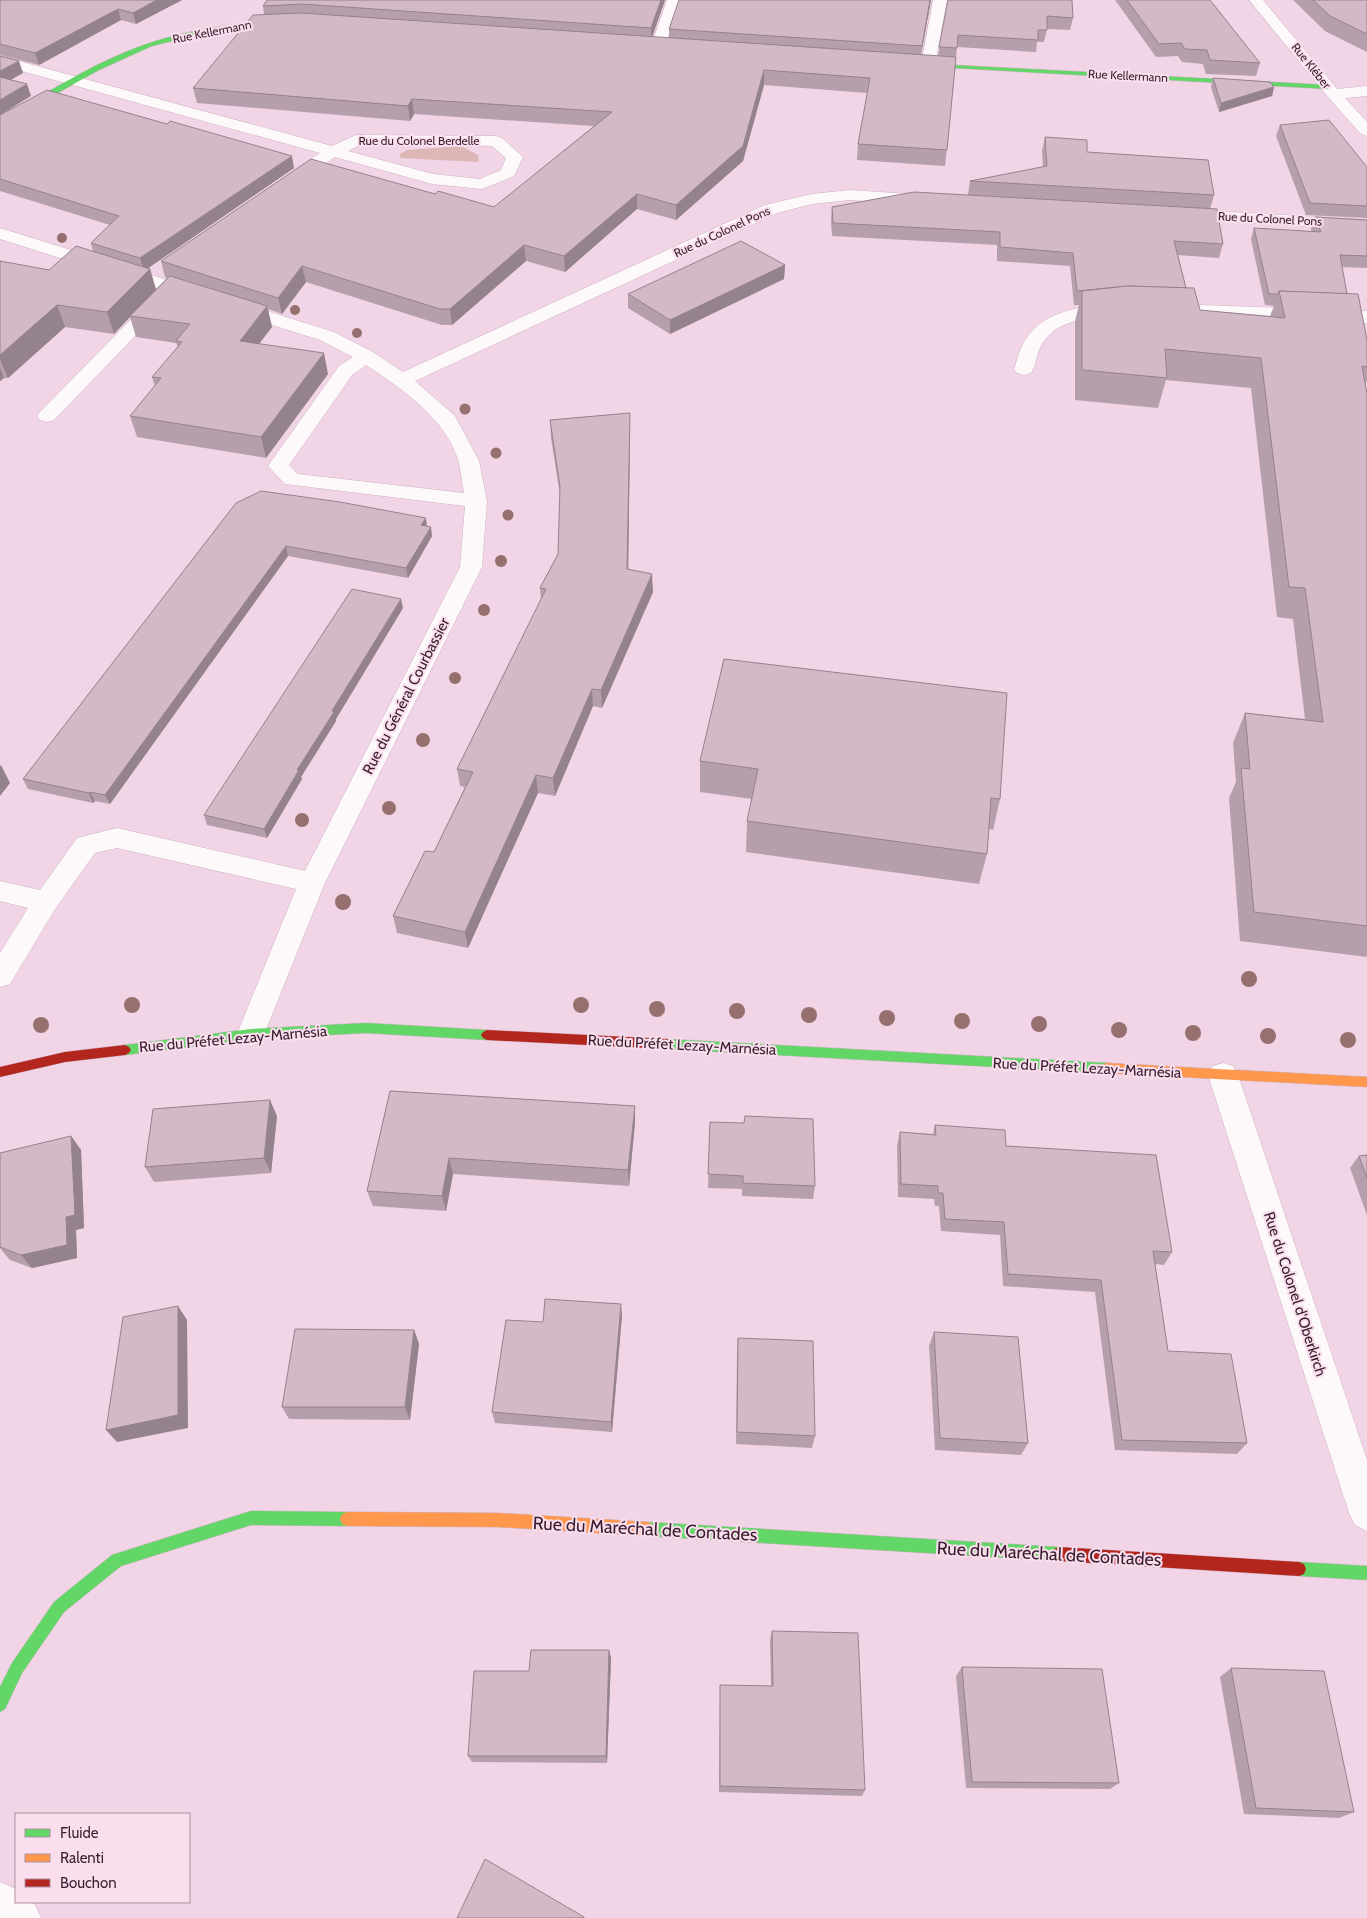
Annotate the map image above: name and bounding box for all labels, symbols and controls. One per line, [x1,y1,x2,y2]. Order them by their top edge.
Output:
street label: Rue Kellermann [171,16,253,47]
street label: Rue Kléber [1288,40,1335,92]
street label: Rue Kellermann [1088,66,1169,85]
street label: Rue du Colonel Berdelle [359,133,479,148]
street label: Rue du Colonel Pons [671,203,772,260]
street label: Rue du Colonel Pons [1217,208,1323,229]
street label: Rue du Général Courbassier [359,614,453,777]
street label: Rue du Préfet Lezay-Marnésia [138,1022,329,1056]
street label: Rue du Préfet Lezay-Marnésia [587,1031,777,1059]
street label: Rue du Préfet Lezay-Marnésia [992,1054,1182,1082]
street label: Rue du Colonel d'Oberkirch [1260,1210,1330,1378]
street label: Rue du Maréchal de Contades [532,1512,758,1546]
street label: Rue du Maréchal de Contades [936,1537,1162,1571]
legend [15,1813,190,1903]
text: Fluide [60,1824,99,1842]
text: Ralenti [60,1849,104,1867]
text: Bouchon [60,1874,117,1892]

